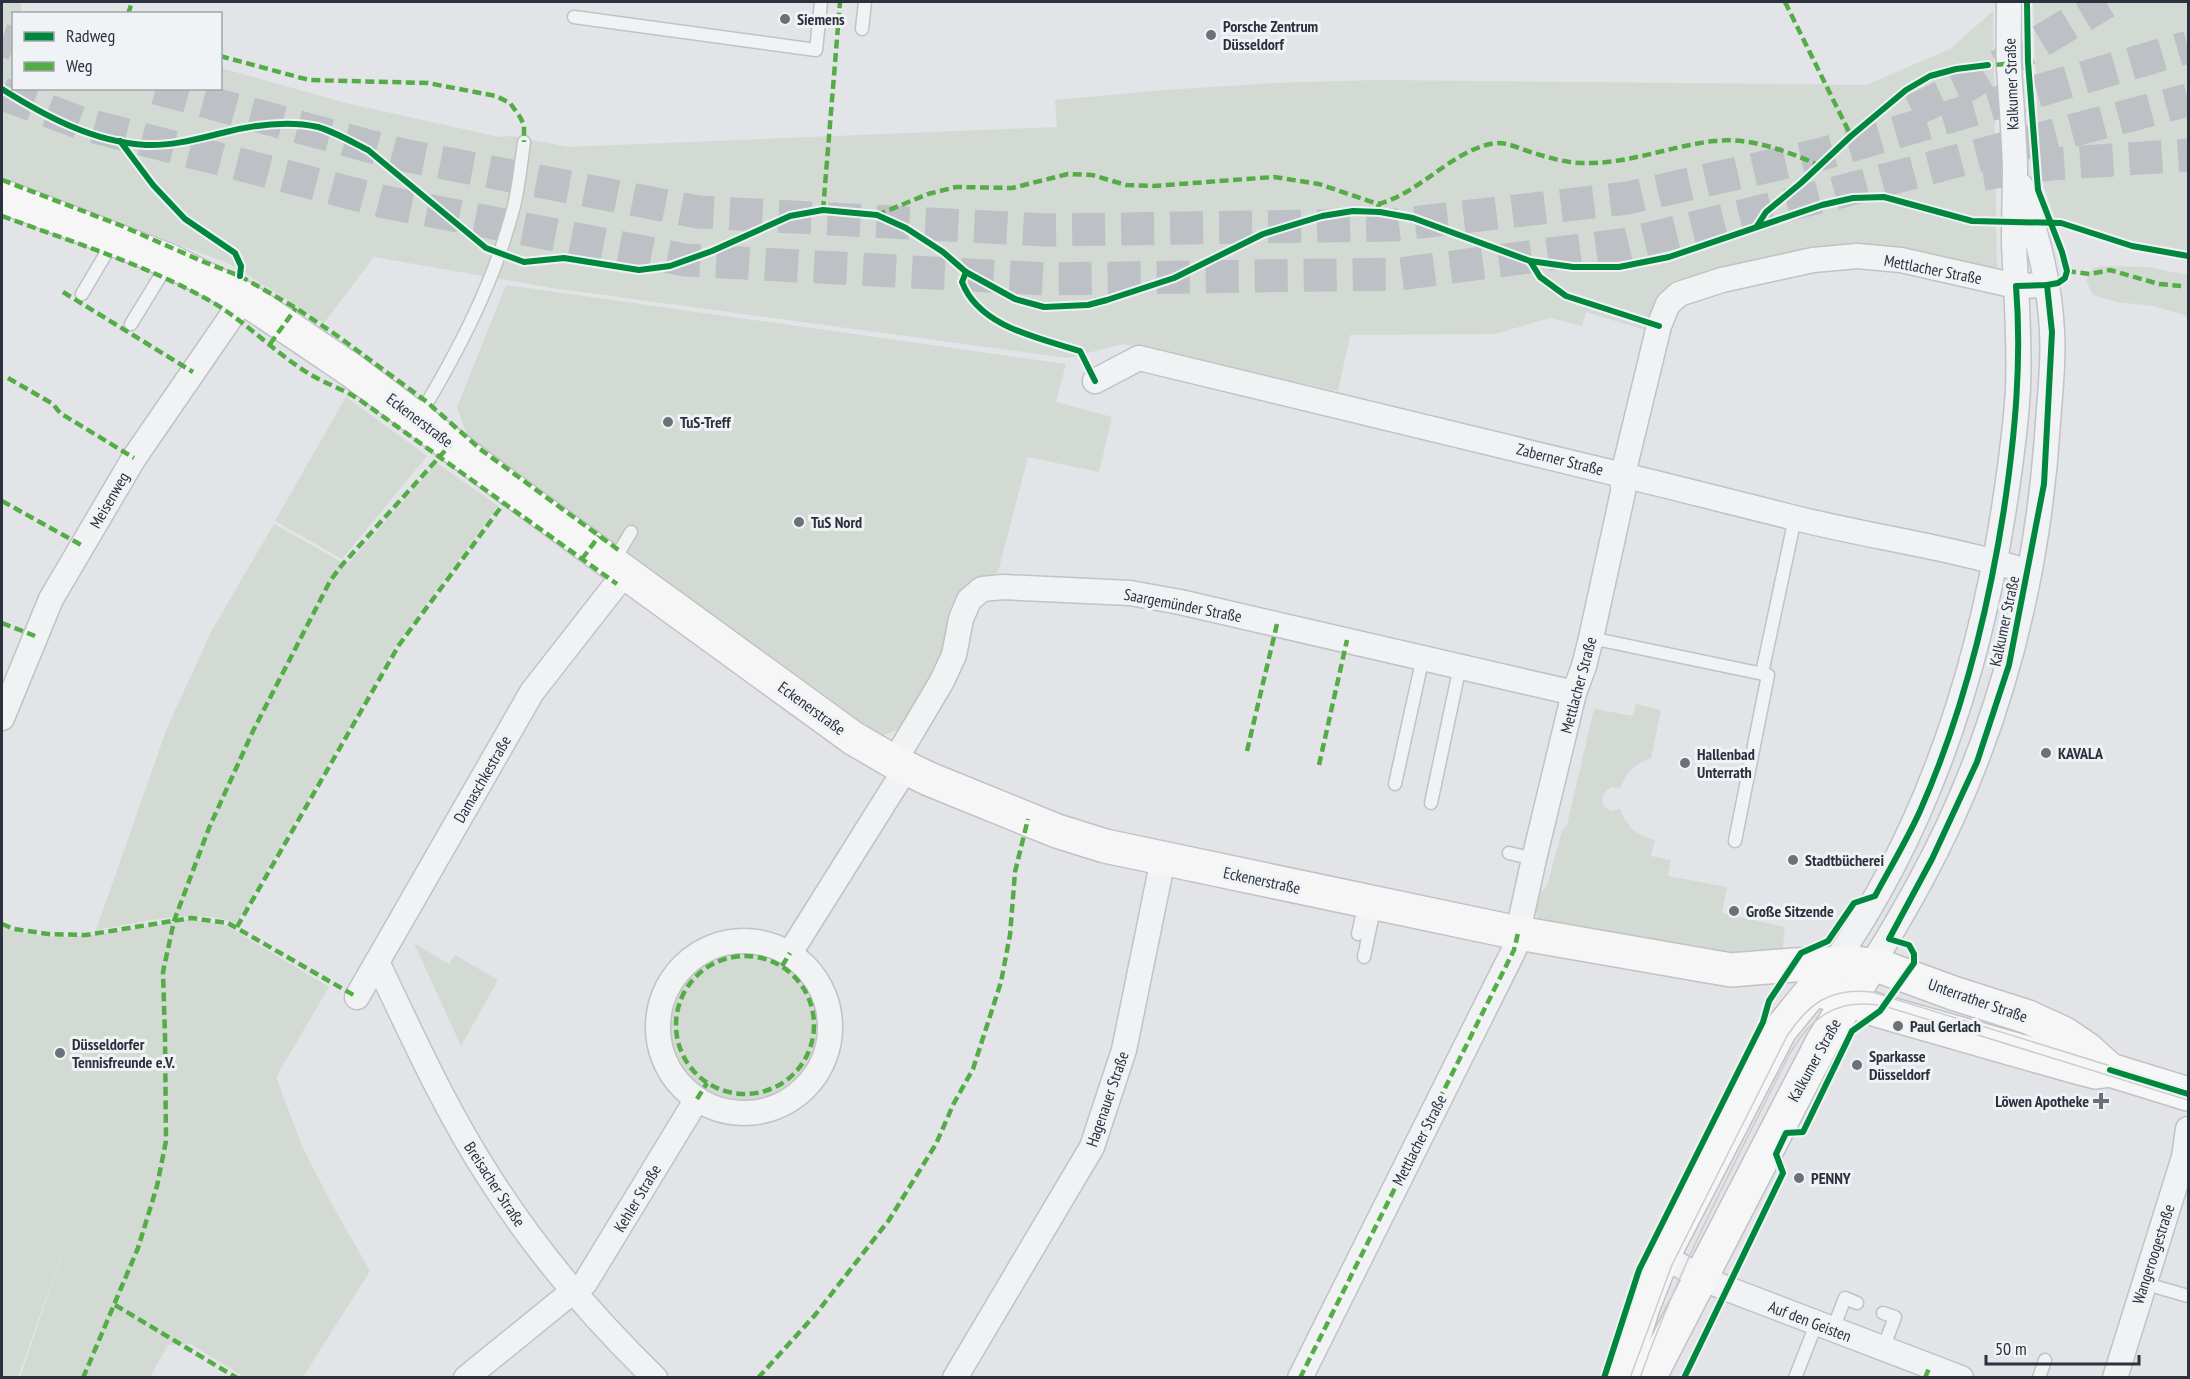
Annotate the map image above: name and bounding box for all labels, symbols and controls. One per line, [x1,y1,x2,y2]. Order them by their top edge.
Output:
place label: Siemens [797,9,845,29]
legend [12,12,222,90]
marker: Siemens [778,12,792,26]
place label: Porsche Zentrum Düsseldorf [1223,16,1318,54]
text: Radweg [66,24,115,47]
marker: Porsche Zentrum Düsseldorf [1204,28,1218,42]
street label: Kalkumer Straße [1999,38,2023,130]
text: Weg [66,54,93,77]
street label: Mettlacher Straße [1882,250,1984,288]
street label: Eckenerstraße [383,388,457,452]
place label: TuS-Treff [680,412,731,432]
marker: TuS-Treff [661,415,675,429]
street label: Zaberner Straße [1514,439,1606,479]
street label: Meisenweg [85,468,133,532]
place label: TuS Nord [811,512,862,532]
marker: TuS Nord [792,515,806,529]
street label: Kalkumer Straße [1985,574,2023,668]
street label: Saargemünder Straße [1122,584,1244,626]
street label: Mettlacher Straße [1555,634,1601,736]
street label: Eckenerstraße [774,677,850,739]
street label: Damaschkestraße [449,732,515,826]
place label: KAVALA [2058,743,2104,763]
place label: Hallenbad Unterrath [1697,744,1755,782]
marker: KAVALA [2039,746,2053,760]
marker: Hallenbad Unterrath [1678,756,1692,770]
place label: Stadtbücherei [1805,850,1884,870]
marker: Stadtbücherei [1786,853,1800,867]
street label: Eckenerstraße [1222,862,1302,898]
place label: Große Sitzende [1746,901,1834,921]
marker: Große Sitzende [1727,904,1741,918]
street label: Unterrather Straße [1926,974,2030,1026]
street label: Kalkumer Straße [1783,1015,1845,1105]
place label: Paul Gerlach [1910,1016,1981,1036]
marker: Paul Gerlach [1891,1019,1905,1033]
place label: Düsseldorfer Tennisfreunde e.V. [72,1034,175,1072]
marker: Düsseldorfer Tennisfreunde e.V. [53,1046,67,1060]
place label: Sparkasse Düsseldorf [1869,1046,1931,1084]
street label: Hagenauer Straße [1081,1049,1133,1149]
marker: Sparkasse Düsseldorf [1850,1058,1864,1072]
street label: Mettlacher Straße [1388,1091,1450,1189]
place label: Löwen Apotheke [1995,1091,2089,1111]
marker: Löwen Apotheke [2094,1094,2108,1108]
street label: Breisacher Straße [460,1138,530,1230]
street label: Kehler Straße [609,1160,665,1236]
place label: PENNY [1811,1168,1851,1188]
marker: PENNY [1792,1171,1806,1185]
street label: Wangeroogestraße [2127,1202,2179,1306]
street label: Auf den Geisten [1766,1296,1854,1346]
scale bar [1986,1328,2139,1366]
text: 50 m [1995,1337,2027,1360]

